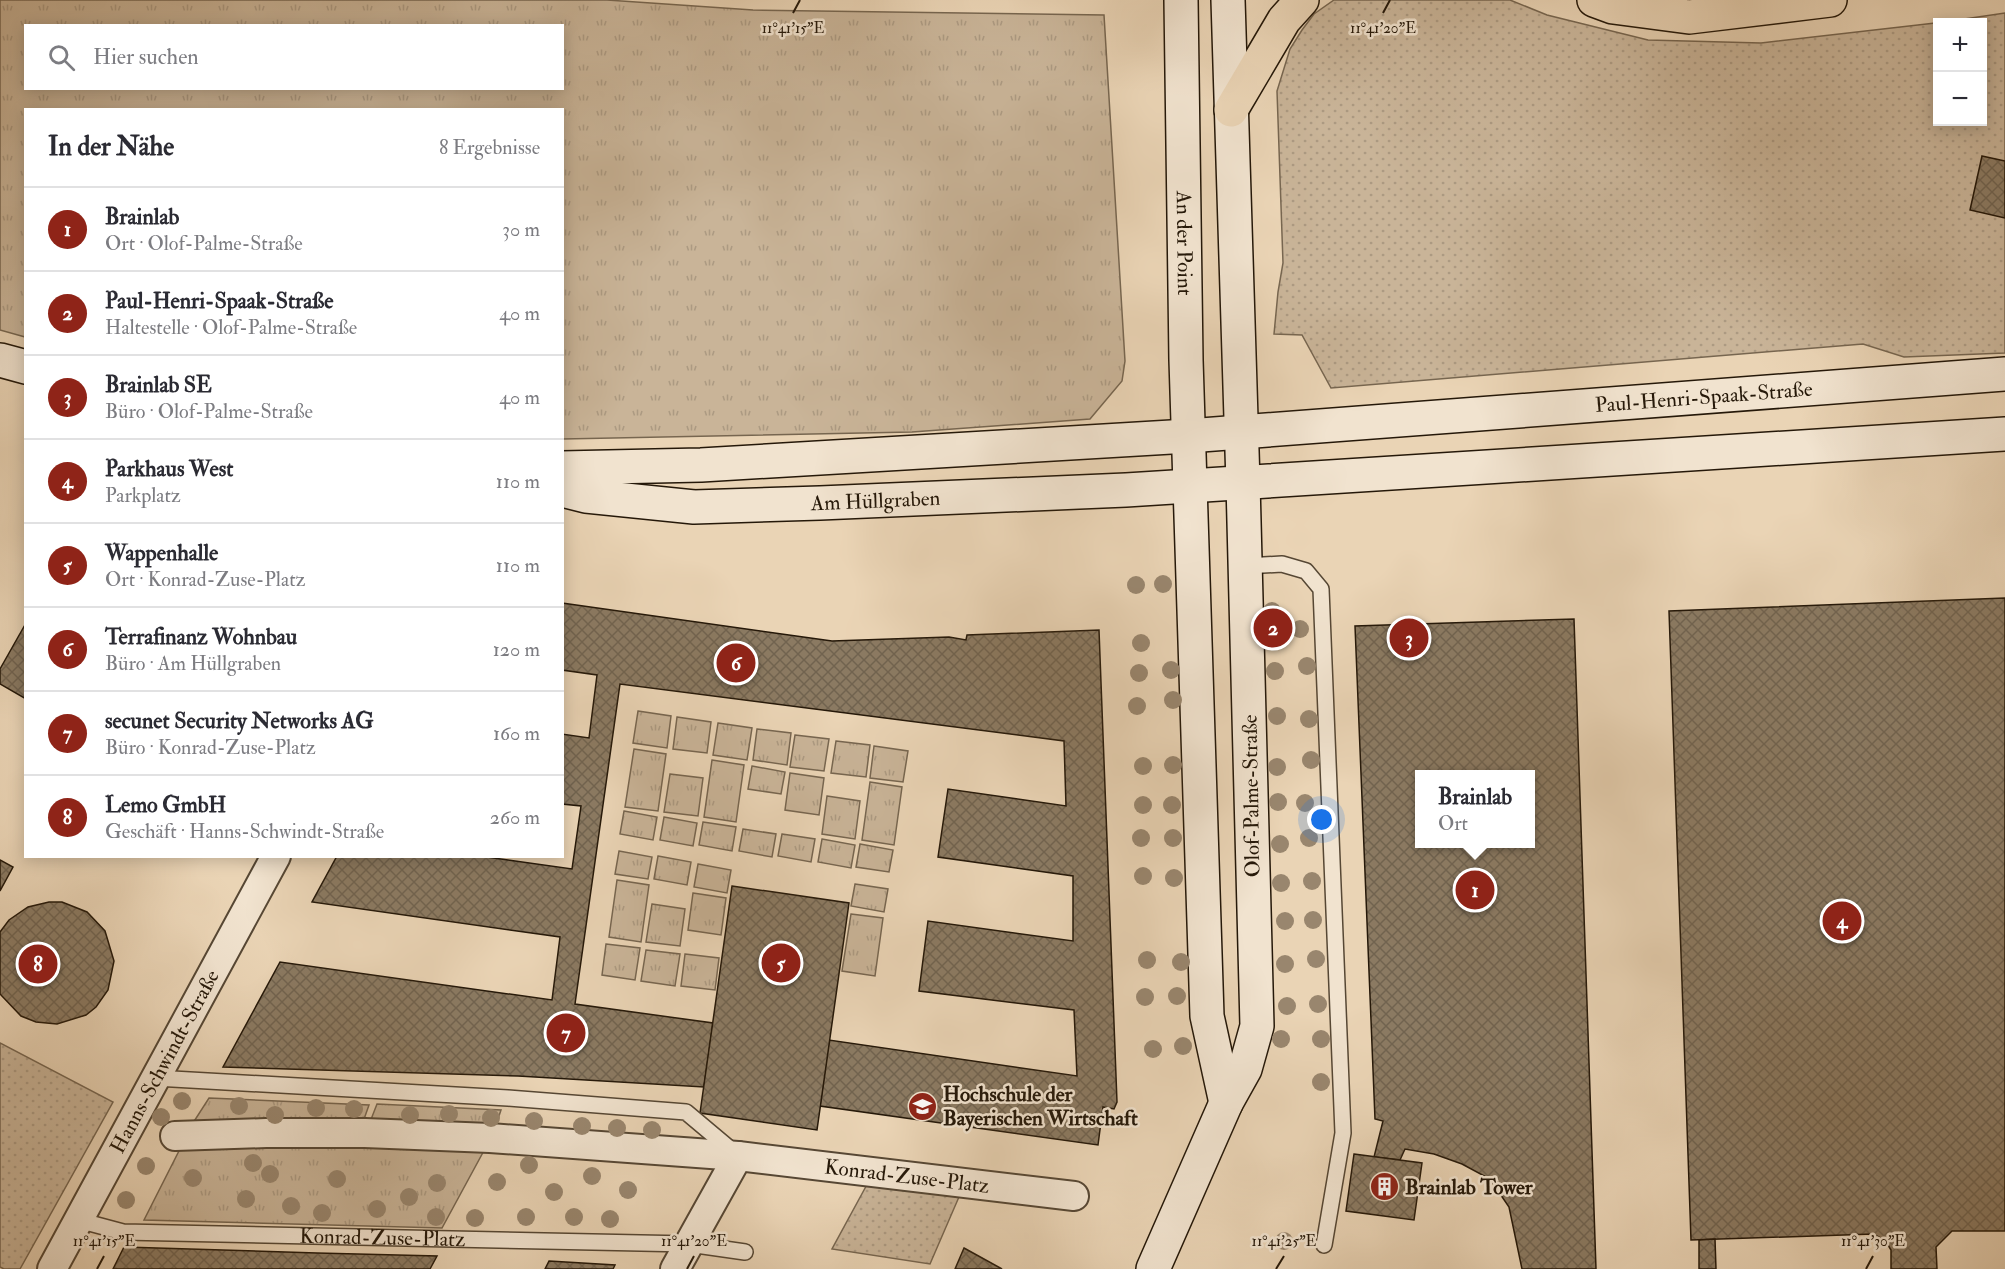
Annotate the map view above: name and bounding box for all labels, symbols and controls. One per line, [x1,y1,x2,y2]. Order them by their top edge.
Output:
map controls [1933,18,1987,126]
button: + [1933,18,1987,72]
text: 11°41'15"E [762,19,824,38]
text: 11°41'20"E [1350,19,1416,38]
search box [24,24,564,90]
icon: search [45,41,78,74]
text: Hier suchen [93,43,199,71]
button: − [1933,72,1987,126]
text: In der Nähe [48,131,174,163]
text: 8 Ergebnisse [439,135,540,160]
street label: An der Point [1170,189,1198,296]
text: Brainlab [105,203,179,231]
text: 1 [64,217,71,242]
text: 30 m [502,217,540,242]
text: Ort · Olof-Palme-Straße [105,231,303,256]
text: Paul-Henri-Spaak-Straße [105,287,333,315]
text: 2 [62,301,73,326]
text: 40 m [499,301,540,326]
text: Haltestelle · Olof-Palme-Straße [105,315,357,340]
text: Brainlab SE [105,371,212,399]
street label: Paul-Henri-Spaak-Straße [1594,376,1814,419]
text: 3 [64,385,71,410]
text: 40 m [499,385,540,410]
text: Büro · Olof-Palme-Straße [105,399,313,424]
text: Parkhaus West [105,455,233,483]
text: 4 [62,469,73,494]
text: 110 m [496,469,540,494]
text: Parkplatz [105,483,181,508]
street label: Am Hüllgraben [809,485,941,517]
text: Wappenhalle [105,539,218,567]
text: 5 [63,553,72,578]
text: 110 m [496,553,540,578]
text: Ort · Konrad-Zuse-Platz [105,567,305,592]
pin: 2 [1254,606,1292,650]
pin: 3 [1390,616,1428,660]
text: Terrafinanz Wohnbau [105,623,297,651]
text: 6 [62,637,73,662]
text: 120 m [493,637,540,662]
pin: 6 [716,640,756,686]
text: Büro · Am Hüllgraben [105,651,281,676]
text: secunet Security Networks AG [105,707,374,735]
street label: Olof-Palme-Straße [1237,714,1266,878]
text: 7 [63,721,72,746]
text: 160 m [493,721,540,746]
text: Büro · Konrad-Zuse-Platz [105,735,316,760]
popup [1415,770,1535,848]
text: Brainlab [1438,783,1512,811]
text: Lemo GmbH [105,791,226,819]
text: 8 [63,805,72,830]
text: 260 m [490,805,540,830]
your location [1307,805,1336,834]
text: Ort [1438,811,1468,836]
text: Geschäft · Hanns-Schwindt-Straße [105,819,384,844]
pin: 1 [1456,868,1494,912]
pin: 4 [1822,898,1862,944]
pin: 5 [762,940,800,986]
pin: 8 [18,942,57,986]
street label: Hanns-Schwindt-Straße [104,965,226,1158]
pin: 7 [546,1010,586,1056]
place label: Hochschule der Bayerischen Wirtschaft [943,1081,1138,1132]
school or university icon: Hochschule der Bayerischen Wirtschaft [906,1090,938,1122]
street label: Konrad-Zuse-Platz [823,1153,991,1200]
building icon: Brainlab Tower [1368,1171,1400,1203]
place label: Brainlab Tower [1405,1174,1534,1201]
street label: Konrad-Zuse-Platz [299,1223,466,1253]
text: 11°41'15"E [73,1232,135,1251]
text: 11°41'20"E [661,1232,727,1251]
text: 11°41'25"E [1252,1232,1317,1251]
text: 11°41'30"E [1841,1232,1905,1251]

